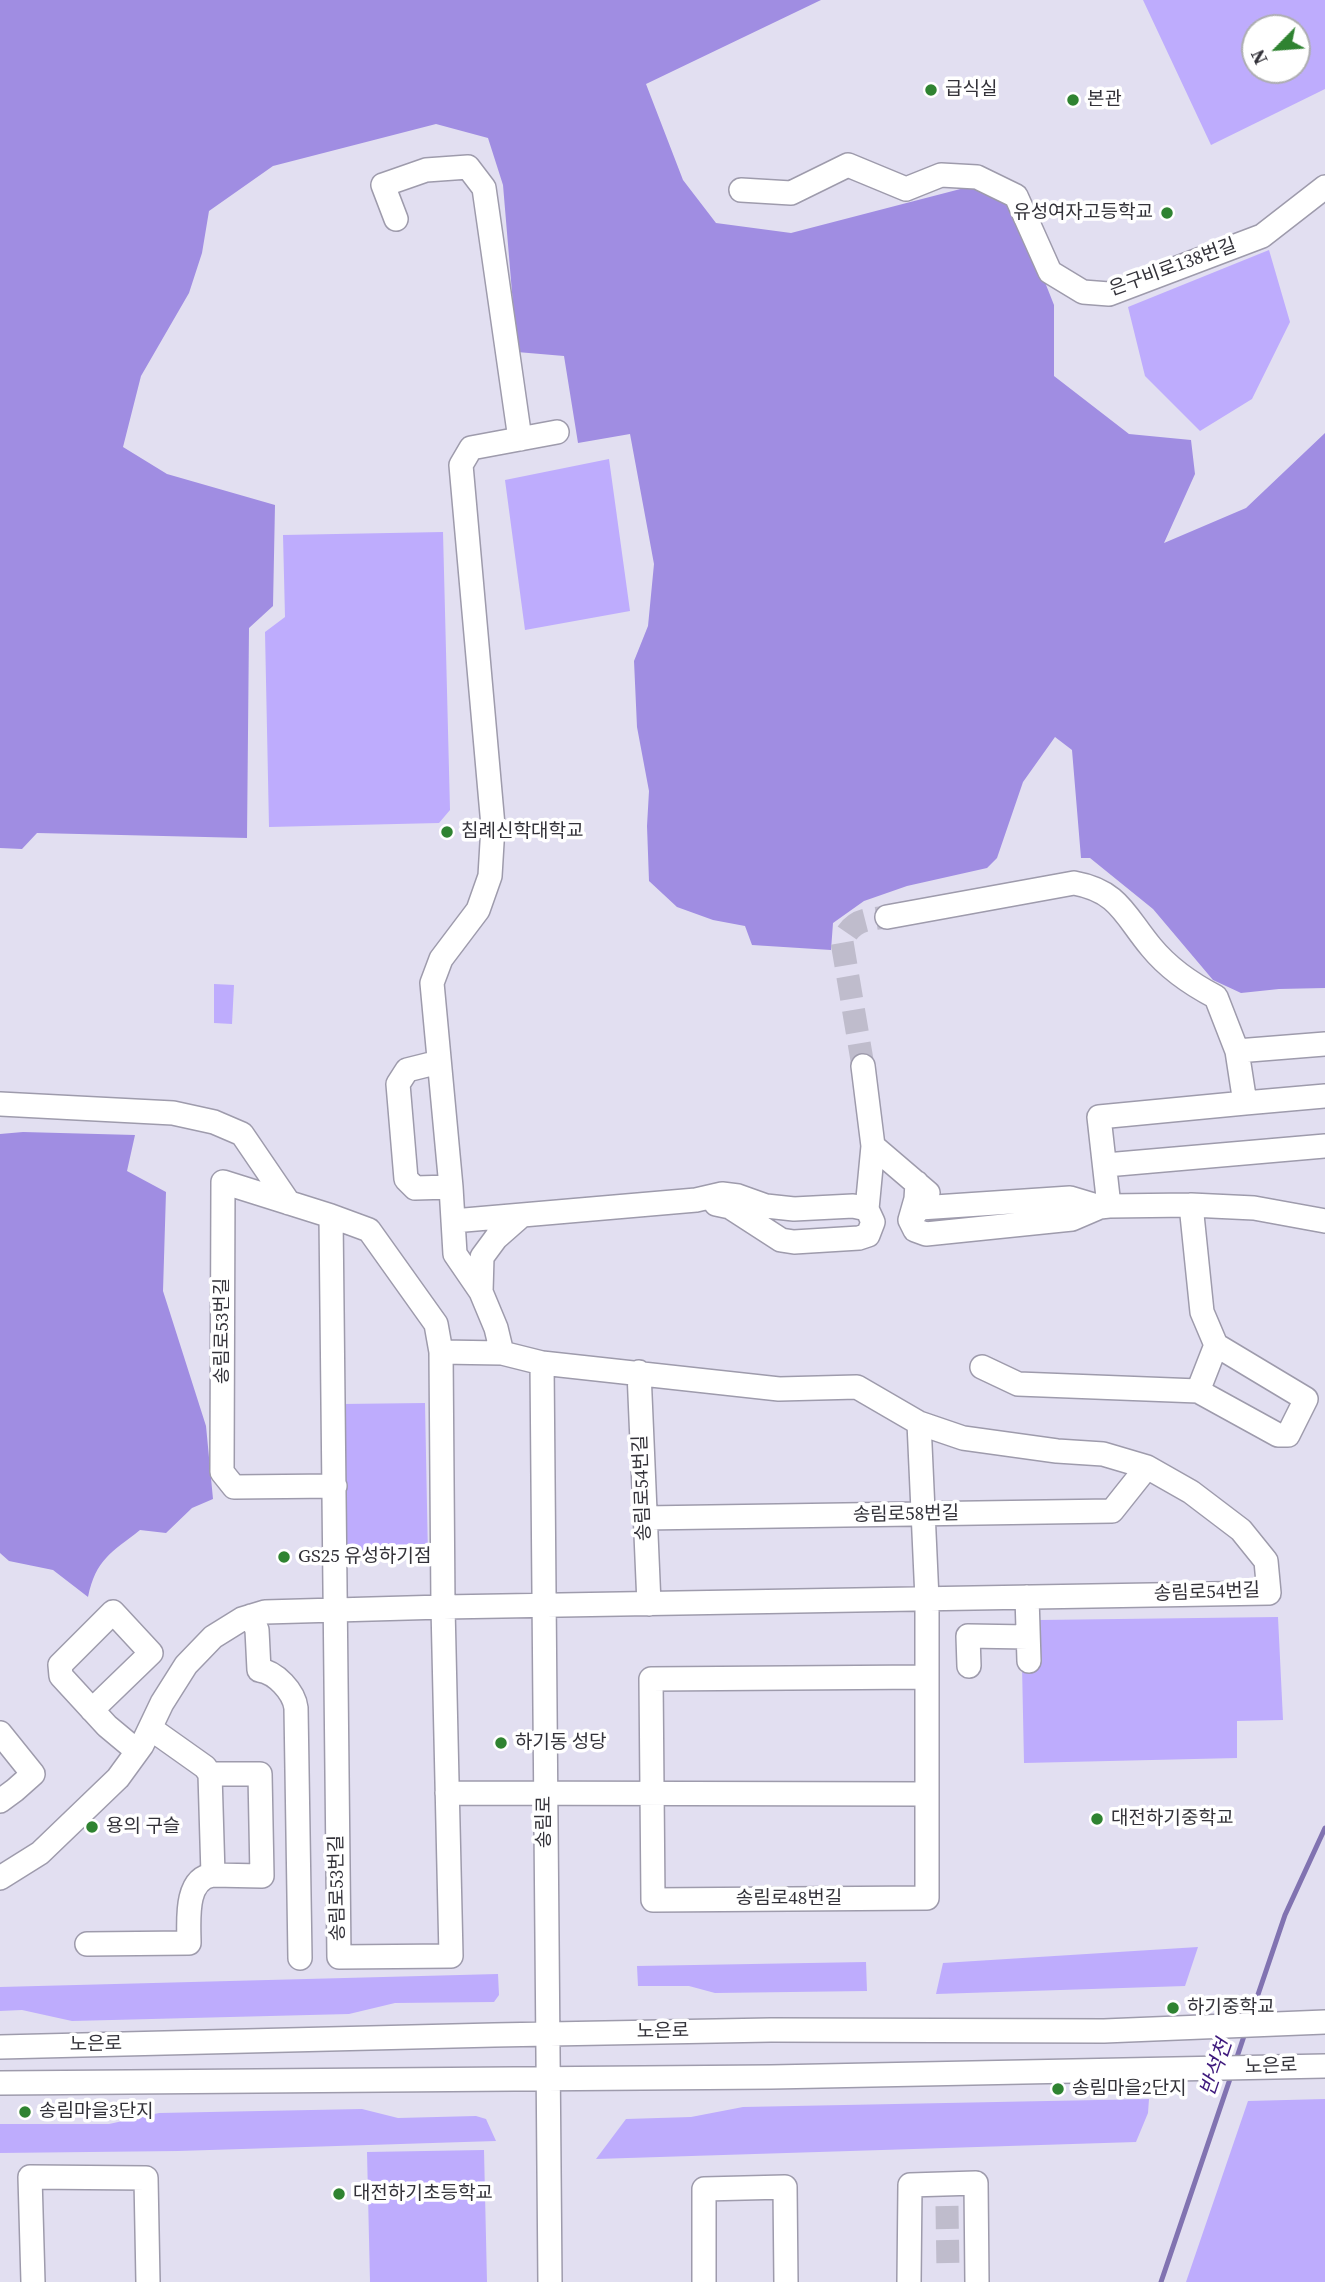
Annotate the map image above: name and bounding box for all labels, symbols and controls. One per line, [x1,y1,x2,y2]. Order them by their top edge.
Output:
north arrow [1241,14,1311,84]
text: N [1244,45,1273,69]
place label: 급식실 [945,79,997,101]
marker: 급식실 [923,82,939,98]
place label: 본관 [1087,89,1122,111]
marker: 본관 [1065,92,1081,108]
place label: 유성여자고등학교 [1013,202,1153,224]
marker: 유성여자고등학교 [1159,205,1175,221]
street label: 은구비로138번길 [1106,234,1240,302]
place label: 침례신학대학교 [461,821,583,843]
marker: 침례신학대학교 [439,824,455,840]
street label: 송림로53번길 [212,1278,234,1384]
street label: 송림로54번길 [630,1434,656,1542]
street label: 송림로58번길 [853,1503,959,1527]
place label: GS25 유성하기점 [298,1546,432,1568]
marker: GS25 유성하기점 [276,1549,292,1565]
street label: 송림로54번길 [1153,1580,1261,1606]
place label: 하기동 성당 [515,1732,607,1754]
marker: 하기동 성당 [493,1735,509,1751]
street label: 송림로 [534,1796,556,1848]
place label: 대전하기중학교 [1111,1808,1233,1830]
marker: 대전하기중학교 [1089,1811,1105,1827]
place label: 용의 구슬 [106,1816,180,1838]
marker: 용의 구슬 [84,1819,100,1835]
street label: 송림로53번길 [326,1835,350,1941]
street label: 송림로48번길 [736,1888,842,1910]
place label: 하기중학교 [1187,1997,1274,2019]
marker: 하기중학교 [1165,2000,1181,2016]
street label: 노은로 [637,2020,689,2044]
street label: 노은로 [70,2033,122,2057]
water label: 반석천 [1196,2036,1238,2100]
street label: 노은로 [1244,2055,1298,2079]
place label: 송림마을2단지 [1072,2078,1186,2100]
marker: 송림마을2단지 [1050,2081,1066,2097]
place label: 송림마을3단지 [39,2101,153,2123]
marker: 송림마을3단지 [17,2104,33,2120]
place label: 대전하기초등학교 [353,2183,493,2205]
marker: 대전하기초등학교 [331,2186,347,2202]

